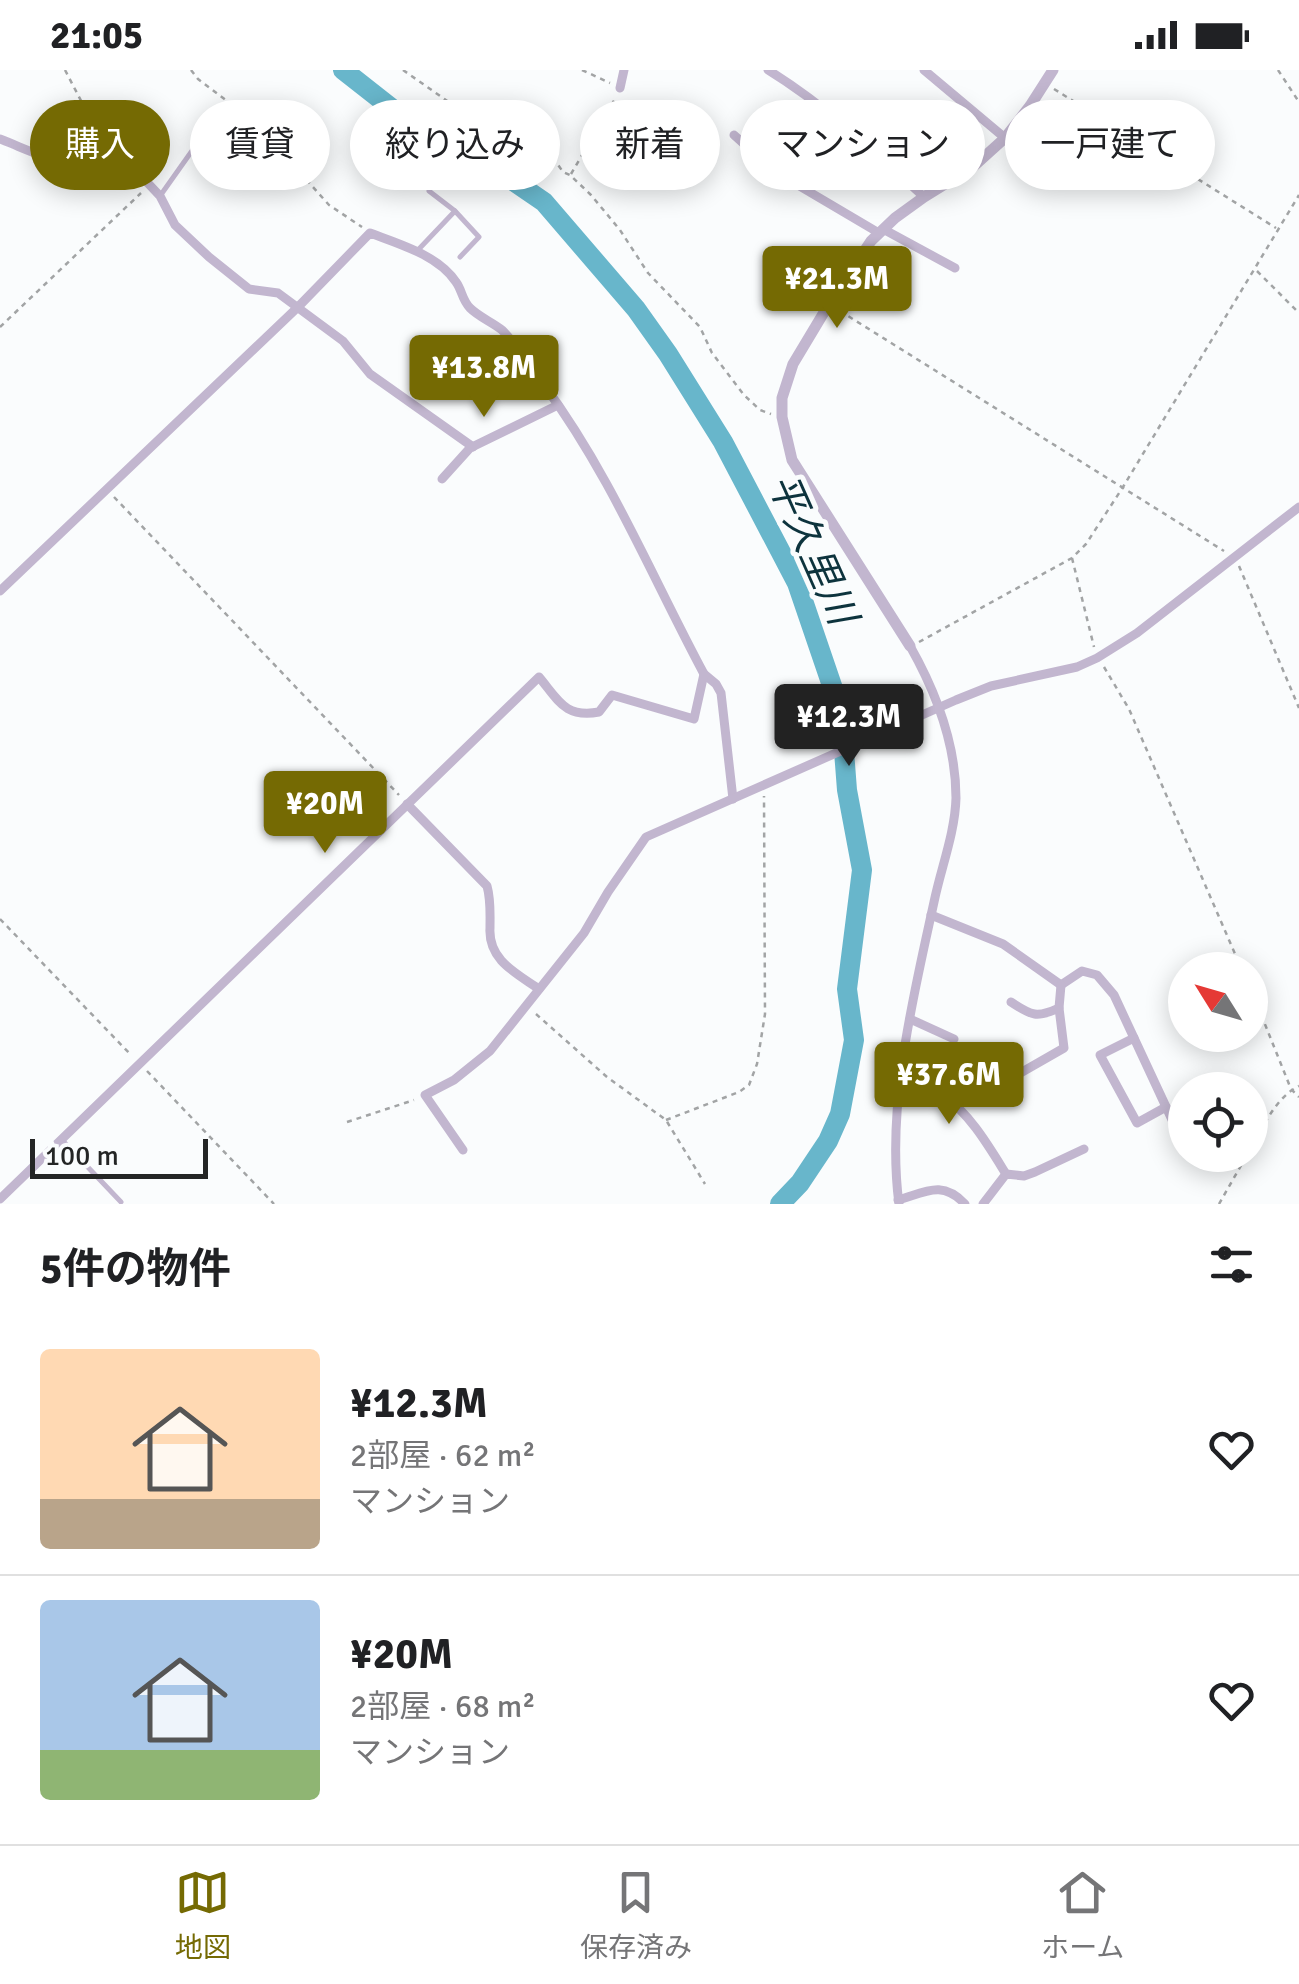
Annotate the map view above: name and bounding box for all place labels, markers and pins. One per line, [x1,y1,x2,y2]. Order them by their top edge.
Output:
pin: ¥21.3M [756,246,918,331]
pin: ¥13.8M [403,335,565,420]
pin: ¥12.3M [768,684,930,769]
pin: ¥20M [266,771,384,856]
pin: ¥37.6M [868,1042,1030,1127]

